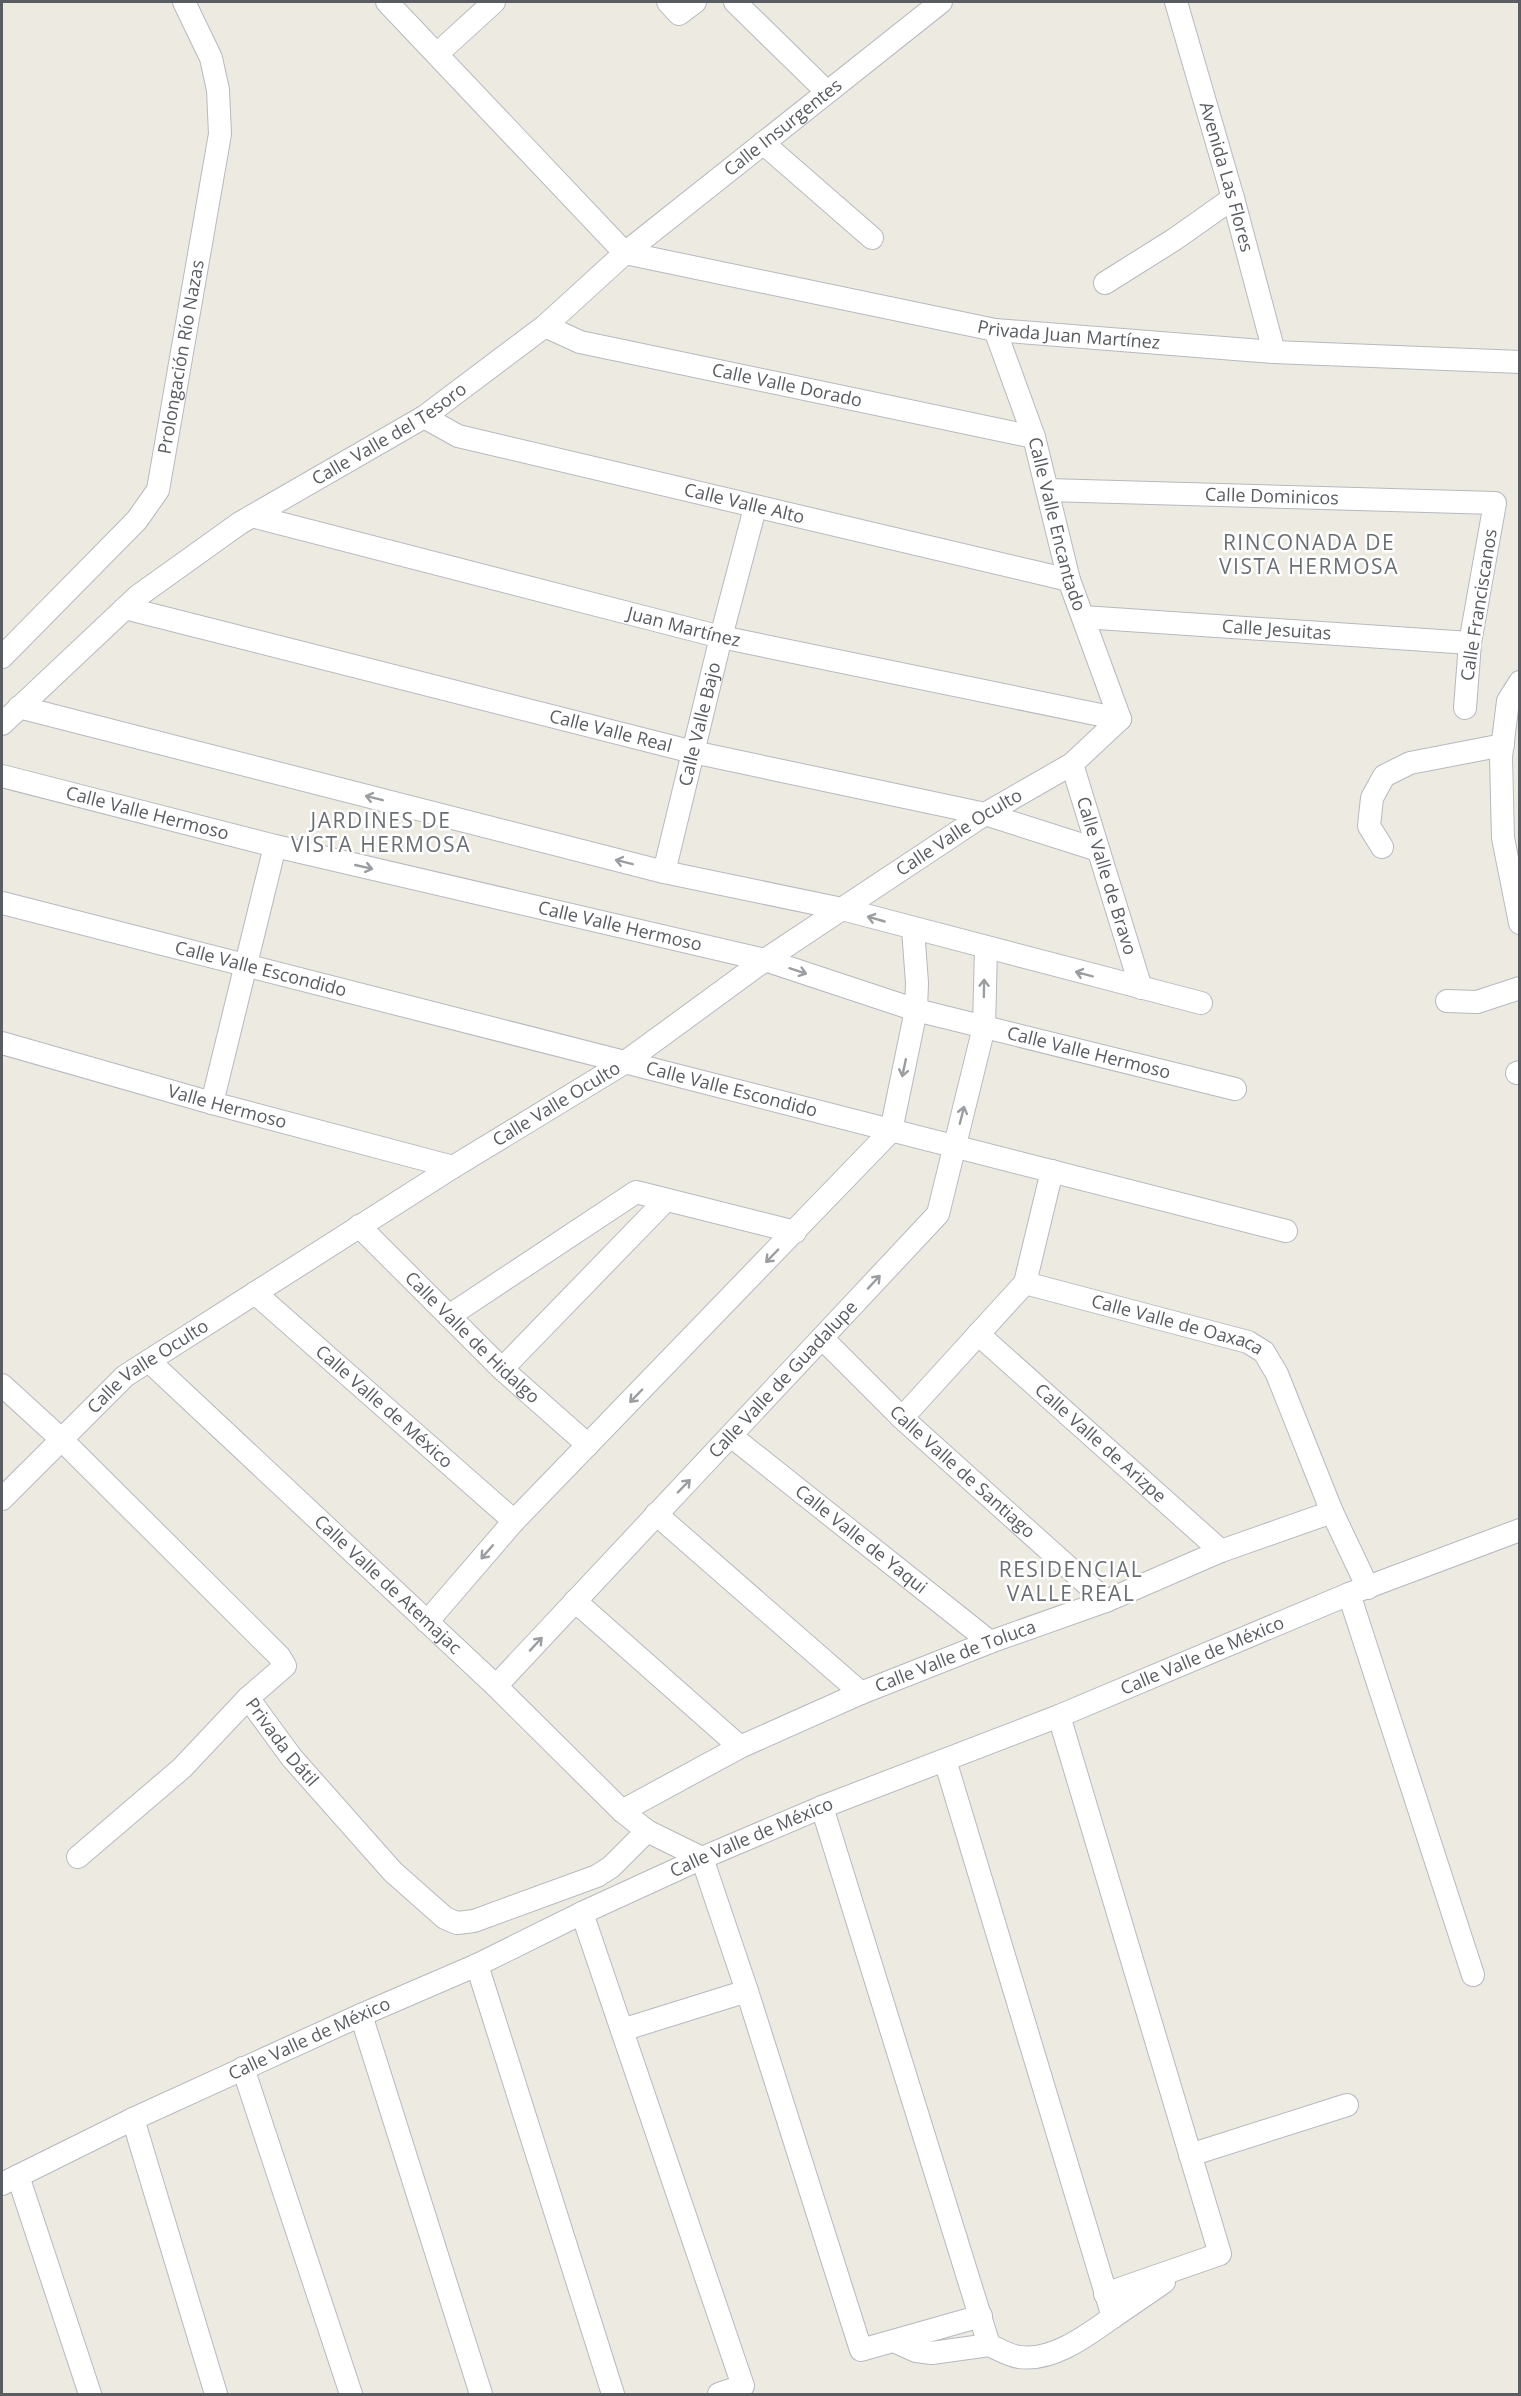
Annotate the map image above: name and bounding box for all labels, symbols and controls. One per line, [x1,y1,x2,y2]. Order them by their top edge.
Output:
street label: Calle Insurgentes [718,72,846,181]
street label: Avenida Las Flores [1195,99,1260,254]
street label: Prolongación Río Nazas [151,258,209,456]
street label: Privada Juan Martínez [976,314,1161,354]
street label: Calle Valle Dorado [710,357,865,412]
street label: Calle Valle del Tesoro [307,376,471,490]
street label: Calle Valle Encantado [1023,435,1092,614]
street label: Calle Valle Alto [682,477,807,528]
street label: Calle Dominicos [1205,482,1339,509]
street label: Calle Franciscanos [1454,527,1502,683]
district label: RINCONADA DE VISTA HERMOSA [1219,528,1399,580]
street label: Juan Martínez [623,600,743,652]
street label: Calle Jesuitas [1221,613,1332,645]
street label: Calle Valle Bajo [672,660,725,789]
street label: Calle Valle Real [547,703,675,757]
street label: Calle Valle Hermoso [63,780,232,845]
street label: Calle Valle Oculto [891,782,1026,881]
one-way arrow [365,791,384,803]
street label: Calle Valle de Bravo [1072,793,1143,958]
district label: JARDINES DE VISTA HERMOSA [291,806,471,858]
one-way arrow [615,855,634,867]
one-way arrow [354,861,373,873]
street label: Calle Valle Hermoso [536,895,704,956]
one-way arrow [866,913,885,924]
street label: Calle Valle Escondido [173,935,349,1002]
one-way arrow [788,966,807,977]
one-way arrow [1075,967,1094,979]
one-way arrow [979,978,990,998]
street label: Calle Valle Hermoso [1005,1020,1173,1084]
street label: Calle Valle Oculto [488,1055,624,1151]
street label: Calle Valle Escondido [643,1055,820,1122]
one-way arrow [898,1057,909,1077]
street label: Valle Hermoso [165,1078,290,1133]
one-way arrow [957,1106,969,1125]
one-way arrow [765,1248,779,1263]
street label: Calle Valle de Hidalgo [400,1266,546,1408]
one-way arrow [867,1275,881,1290]
street label: Calle Valle de Oaxaca [1089,1288,1269,1360]
street label: Calle Valle de Guadalupe [703,1295,862,1463]
street label: Calle Valle Oculto [81,1313,212,1418]
street label: Calle Valle de México [311,1339,459,1473]
street label: Calle Valle de Arizpe [1030,1377,1172,1508]
one-way arrow [629,1388,644,1403]
street label: Calle Valle de Santiago [885,1399,1041,1543]
one-way arrow [676,1479,690,1494]
street label: Calle Valle de Yaqui [791,1479,933,1598]
street label: Calle Valle de Atemajac [310,1509,467,1659]
one-way arrow [481,1544,494,1560]
district label: RESIDENCIAL VALLE REAL [999,1555,1143,1607]
street label: Calle Valle de México [1116,1610,1287,1700]
street label: Calle Valle de Toluca [871,1614,1039,1697]
one-way arrow [529,1636,543,1651]
street label: Privada Dátil [241,1693,325,1791]
street label: Calle Valle de México [666,1791,836,1882]
street label: Calle Valle de México [224,1991,394,2085]

